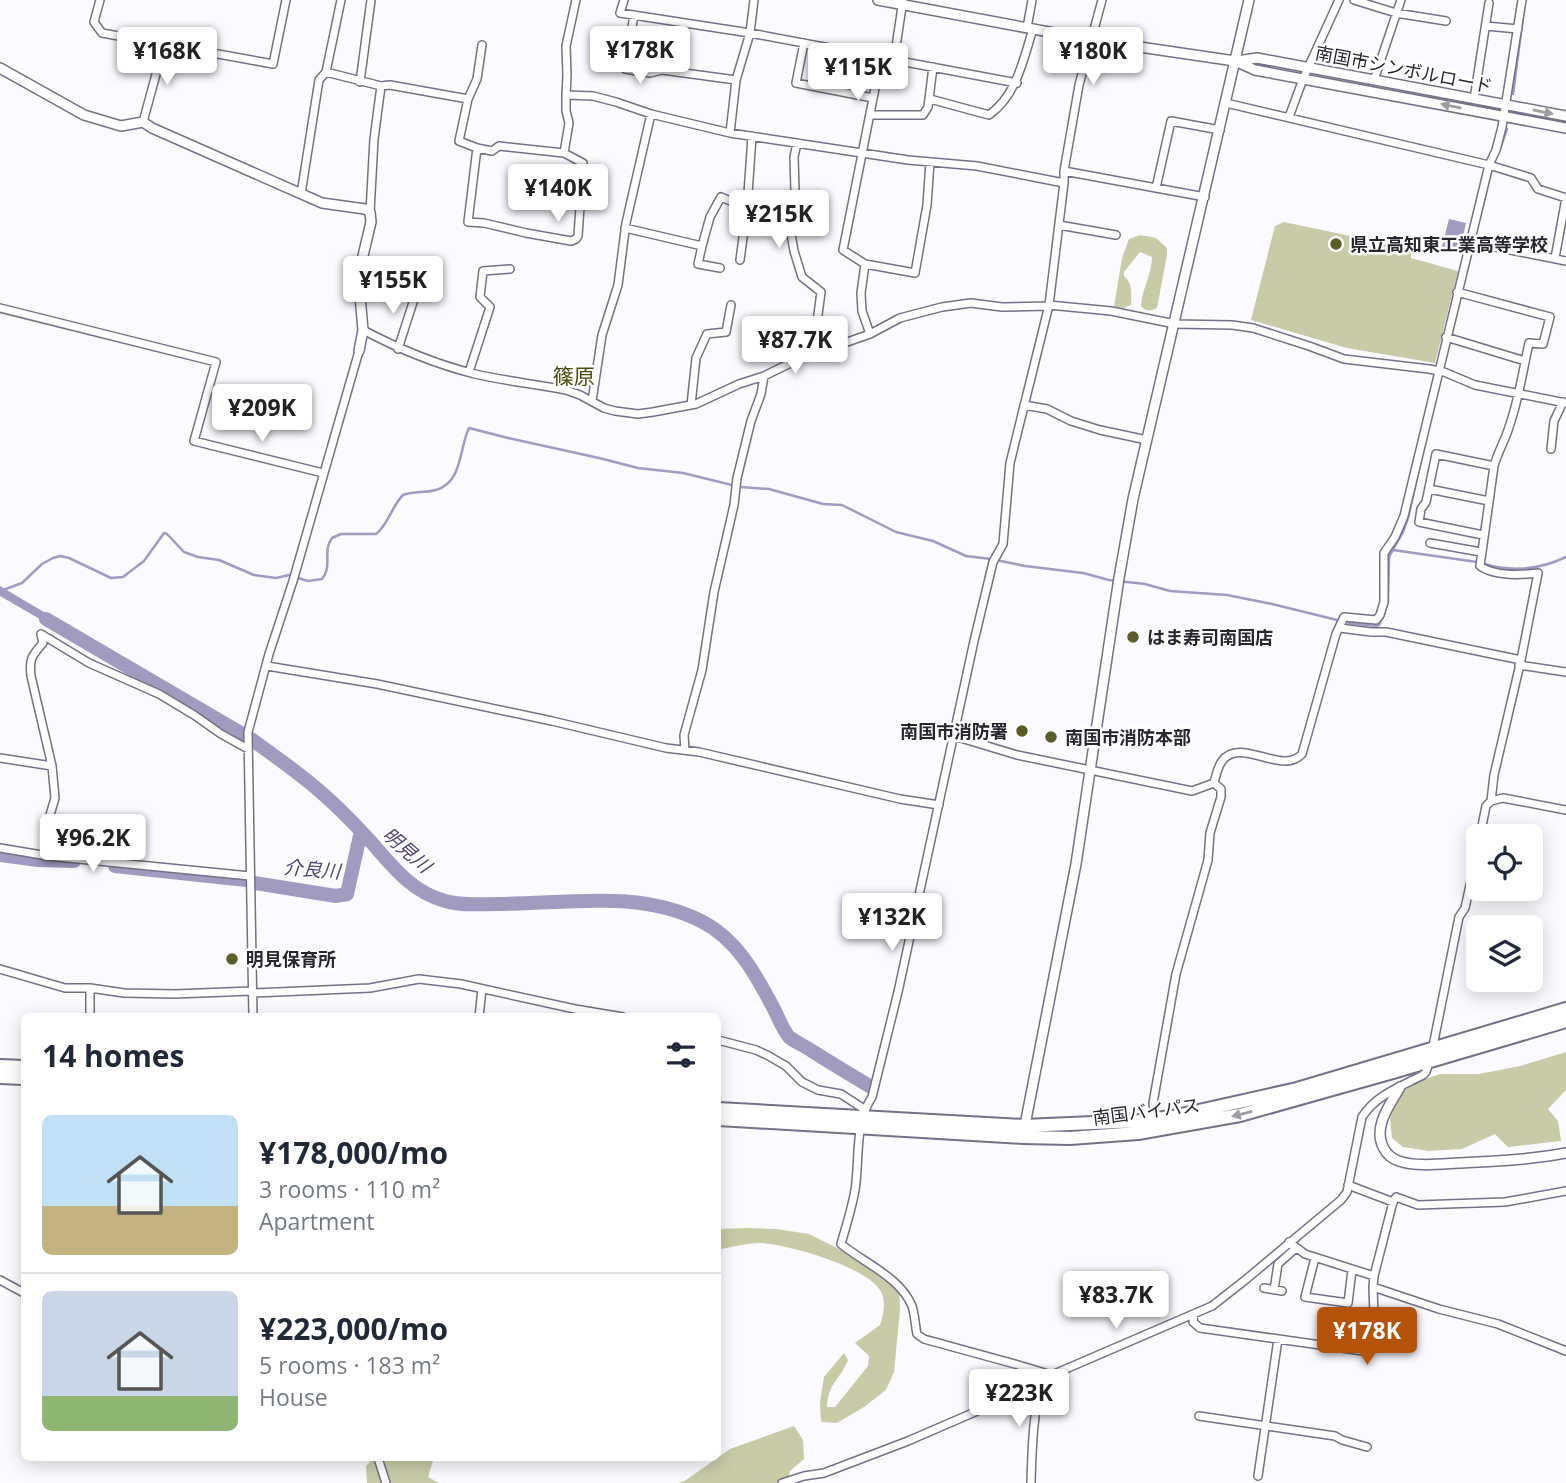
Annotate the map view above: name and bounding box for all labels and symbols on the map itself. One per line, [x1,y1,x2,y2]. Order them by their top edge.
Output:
pin: ¥178K [591,27,689,86]
pin: ¥168K [118,28,216,87]
pin: ¥180K [1044,28,1142,87]
street label: 南国市シンボルロード [1313,40,1495,98]
pin: ¥115K [809,43,907,103]
one-way arrow [1440,101,1462,112]
one-way arrow [1532,106,1554,117]
pin: ¥140K [509,164,607,224]
pin: ¥215K [730,190,828,250]
place label: 県立高知東工業高等学校 [1350,232,1548,256]
marker: 県立高知東工業高等学校 [1328,236,1344,252]
pin: ¥155K [344,256,442,316]
pin: ¥87.7K [738,316,852,376]
district label: 篠原 [553,362,595,390]
pin: ¥209K [213,384,311,444]
place label: はま寿司南国店 [1147,625,1273,649]
marker: はま寿司南国店 [1125,629,1141,645]
place label: 南国市消防署 [900,719,1008,743]
marker: 南国市消防署 [1014,723,1030,739]
place label: 南国市消防本部 [1065,725,1191,749]
marker: 南国市消防本部 [1043,729,1059,745]
pin: ¥96.2K [36,814,150,874]
water label: 明見川 [377,821,439,880]
water label: 介良川 [282,854,344,885]
pin: ¥132K [843,894,941,953]
place label: 明見保育所 [246,947,336,971]
marker: 明見保育所 [224,951,240,967]
street label: 南国バイパス [1091,1093,1201,1129]
one-way arrow [1230,1109,1252,1120]
pin: ¥83.7K [1059,1272,1173,1331]
pin: ¥178K [1318,1308,1416,1367]
pin: ¥223K [970,1370,1068,1429]

